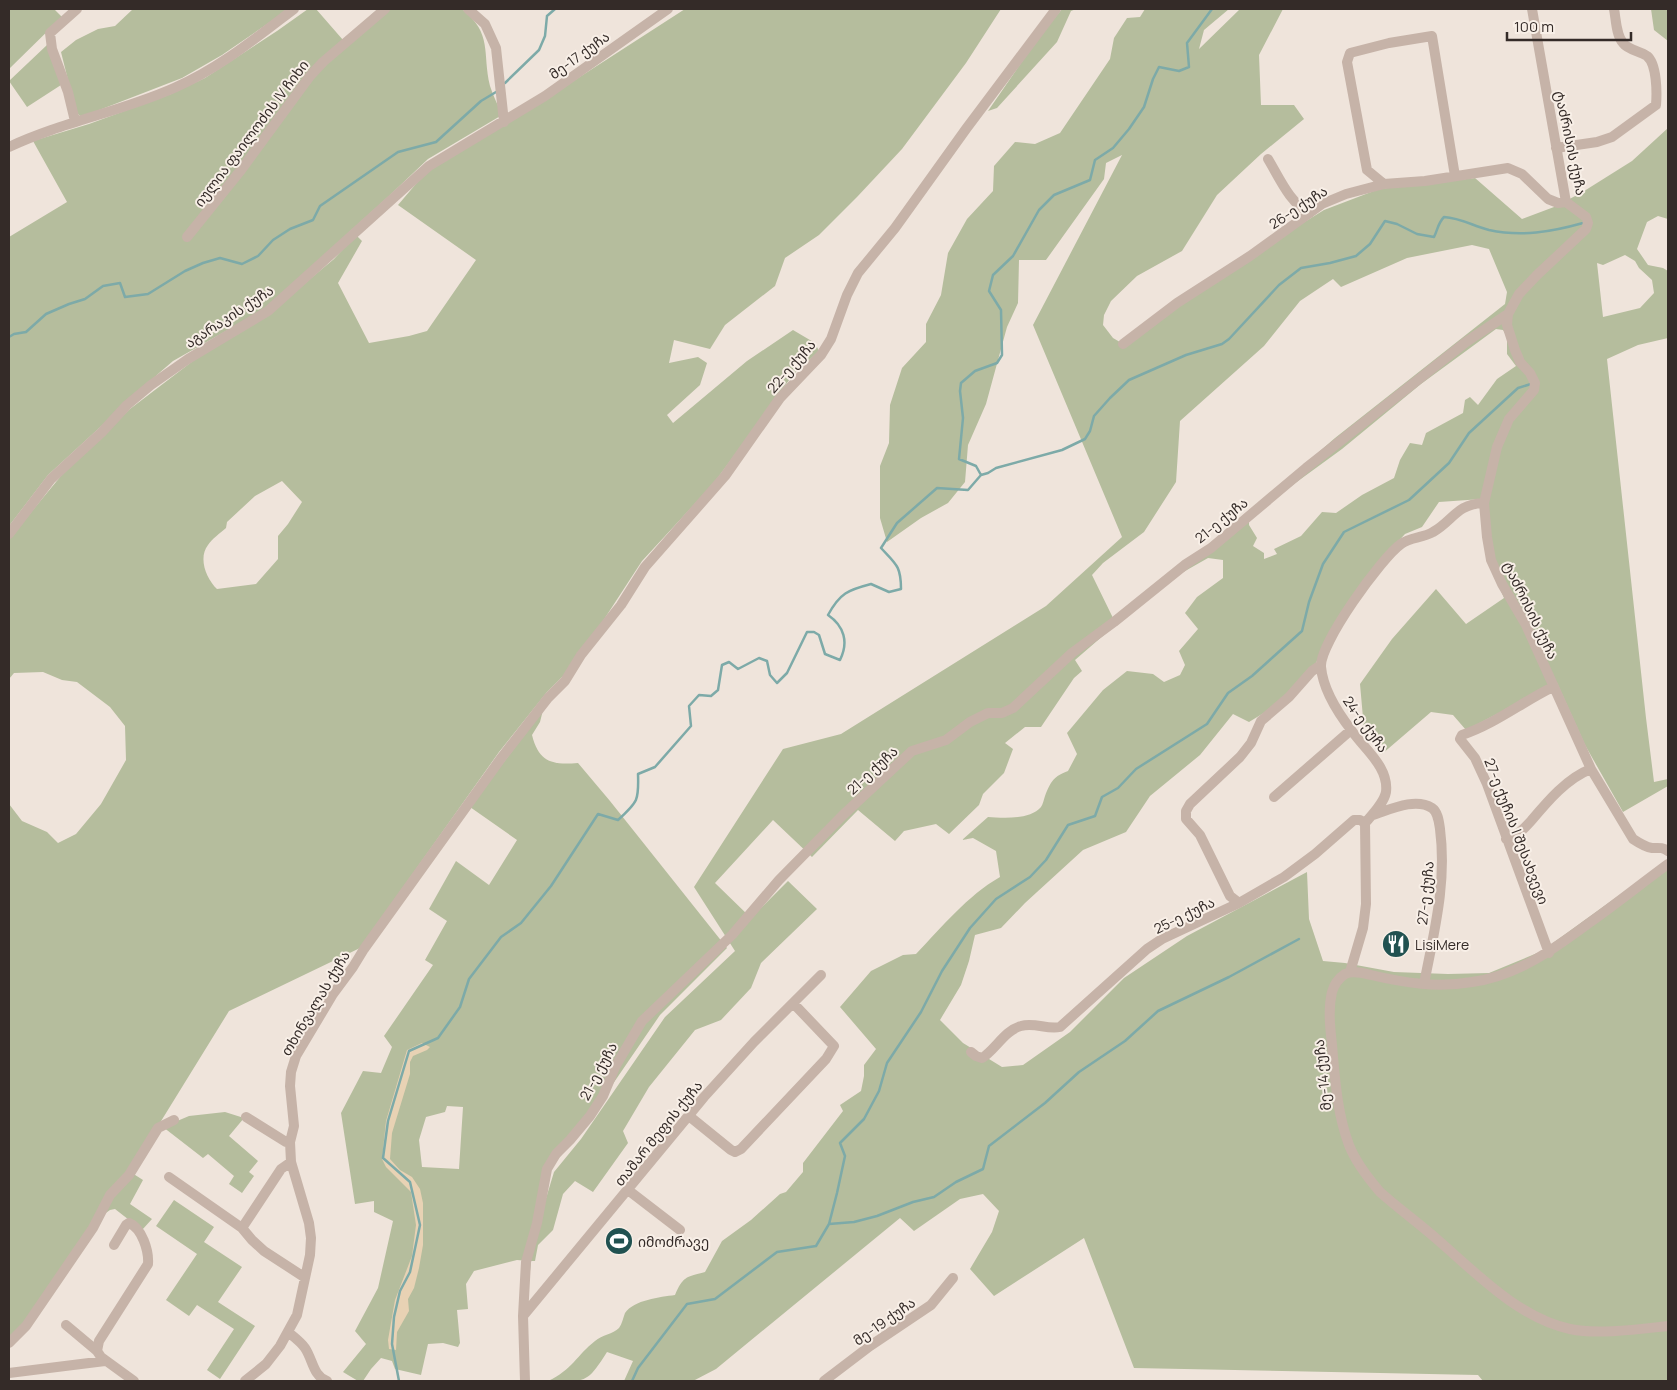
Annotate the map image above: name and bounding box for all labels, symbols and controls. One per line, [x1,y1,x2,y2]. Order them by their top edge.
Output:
scale bar [1507,10,1631,42]
text: 100 m [1514,16,1554,37]
street label: მე-17 ქუჩა [545,27,613,83]
street label: იულია ფაილოძის IV ჩიხი [189,56,313,210]
street label: ტაძრისის ქუჩა [1551,89,1591,197]
street label: 26-ე ქუჩა [1265,181,1331,233]
street label: აგარაკის ქუჩა [181,280,277,352]
street label: 22-ე ქუჩა [762,335,820,397]
street label: 21-ე ქუჩა [1191,493,1251,547]
street label: ტაძრისის ქუჩა [1499,558,1563,662]
street label: 24-ე ქუჩა [1339,692,1393,756]
street label: 21-ე ქუჩა [842,742,902,798]
street label: 27-ე ქუჩის I შესახვევი [1480,755,1554,907]
street label: 27-ე ქუჩა [1412,860,1438,926]
street label: 25-ე ქუჩა [1150,892,1218,938]
restaurant icon: LisiMere [1381,929,1411,959]
place label: LisiMere [1415,935,1469,954]
street label: თხინვალას ქუჩა [276,947,354,1059]
street label: მე-14 ქუჩა [1309,1038,1335,1112]
street label: 21-ე ქუჩა [575,1039,621,1103]
street label: თამარ მეფის ქუჩა [609,1076,707,1190]
sports icon: იმოძრავე [604,1226,634,1256]
place label: იმოძრავე [638,1232,709,1251]
street label: მე-19 ქუჩა [849,1293,919,1349]

